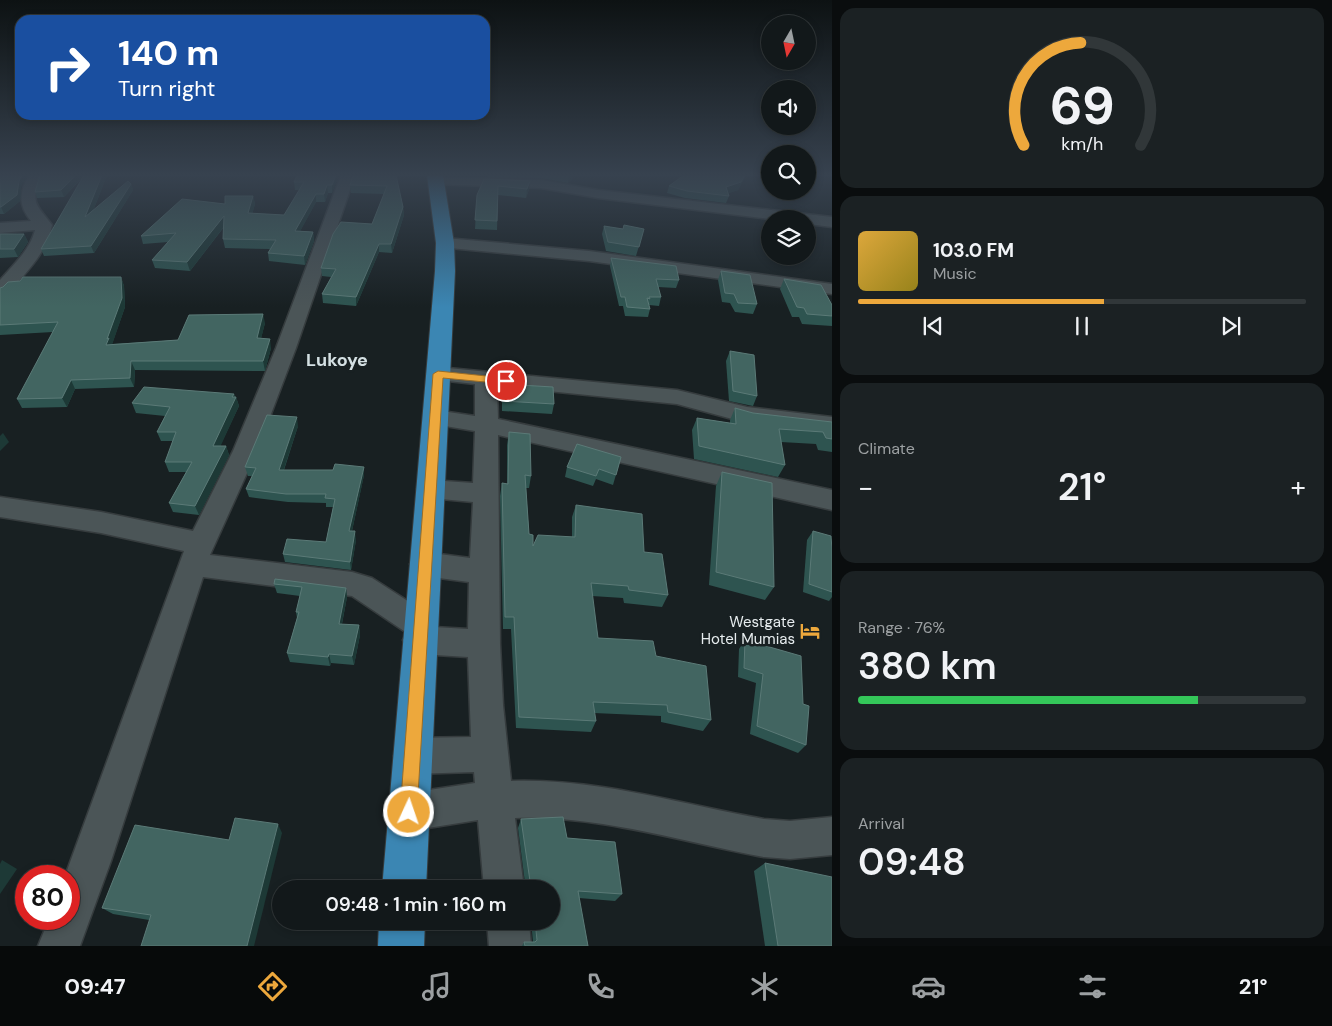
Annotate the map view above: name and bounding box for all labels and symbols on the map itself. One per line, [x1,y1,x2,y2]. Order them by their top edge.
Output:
north arrow [761,15,816,70]
district label: Lukoye [306,348,368,372]
pin [485,360,527,402]
place label: Westgate Hotel Mumias [701,612,795,649]
hotel icon: Westgate Hotel Mumias [799,620,821,642]
position arrow [382,785,434,837]
speed limit sign: 80 [15,865,80,930]

